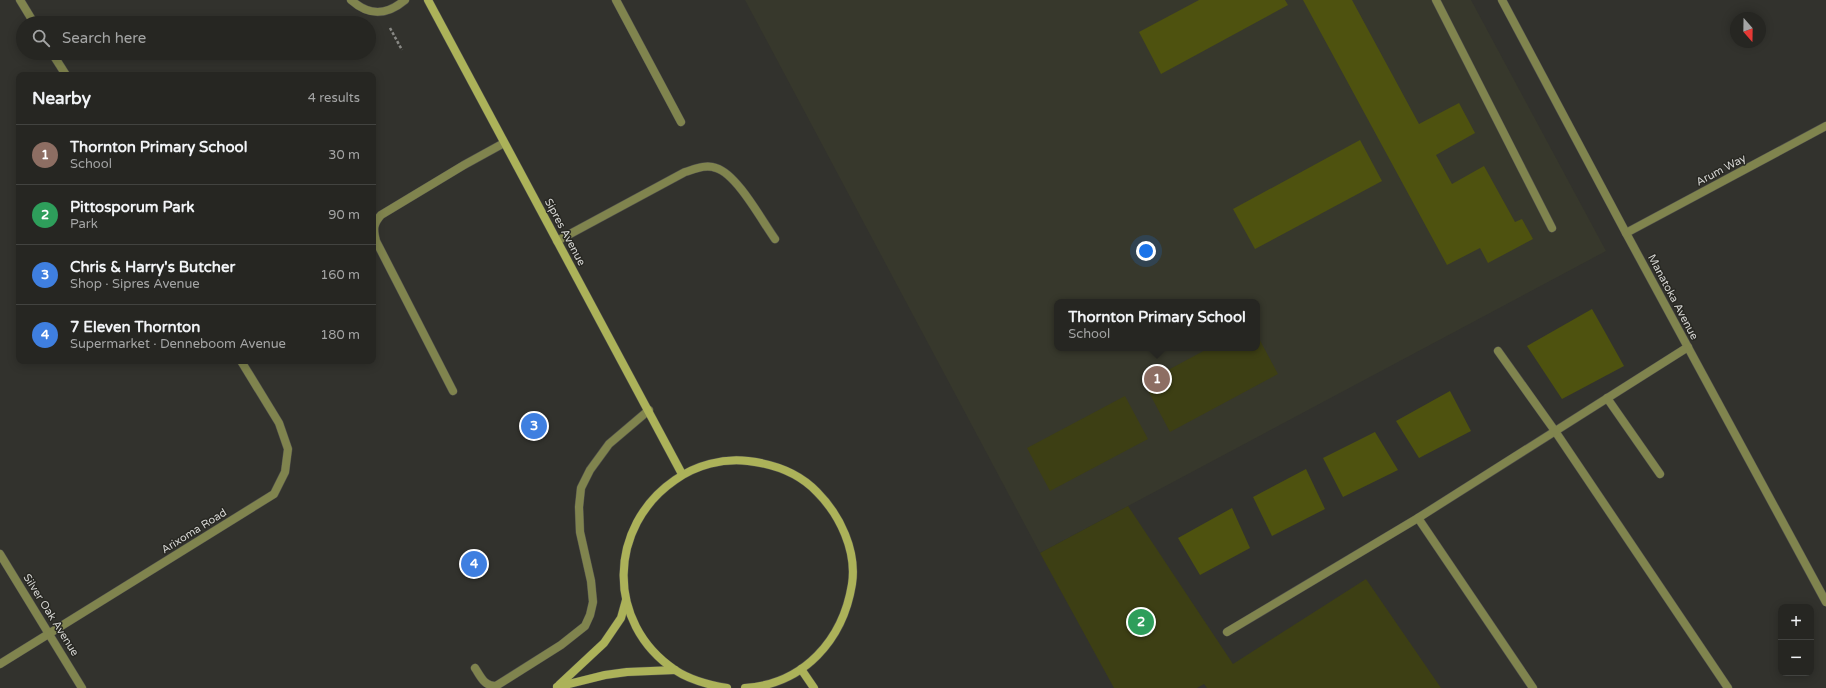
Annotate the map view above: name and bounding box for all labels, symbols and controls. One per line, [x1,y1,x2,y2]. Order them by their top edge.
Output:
north arrow [1730,12,1766,48]
search box [16,16,376,60]
icon: search [30,27,52,49]
text: Search here [62,29,146,47]
text: Nearby [32,88,91,109]
text: 4 results [308,90,360,106]
text: Thornton Primary School [70,138,247,156]
text: 1 [41,147,49,163]
text: 30 m [328,147,360,163]
street label: Arum Way [1694,151,1748,189]
text: School [70,156,112,172]
street label: Sipres Avenue [542,196,588,268]
text: Pittosporum Park [70,198,195,216]
text: 2 [41,207,49,223]
text: 90 m [328,207,360,223]
text: Park [70,216,98,232]
your location [1136,241,1156,261]
street label: Manatoka Avenue [1645,252,1701,342]
text: Chris & Harry's Butcher [70,258,235,276]
text: 3 [41,267,49,283]
text: 160 m [320,267,360,283]
text: Shop · Sipres Avenue [70,276,200,292]
popup [1054,299,1260,351]
text: Thornton Primary School [1068,308,1246,326]
text: 7 Eleven Thornton [70,318,200,336]
text: School [1068,326,1110,342]
text: 4 [41,327,49,343]
text: 180 m [320,327,360,343]
text: Supermarket · Denneboom Avenue [70,336,286,352]
pin: 1 [1144,364,1170,394]
pin: 3 [521,411,547,441]
street label: Arixoma Road [159,506,229,556]
pin: 4 [461,549,487,579]
street label: Silver Oak Avenue [20,572,82,658]
map controls [1778,604,1814,676]
button: + [1778,604,1814,640]
pin: 2 [1128,607,1154,637]
button: − [1778,640,1814,676]

